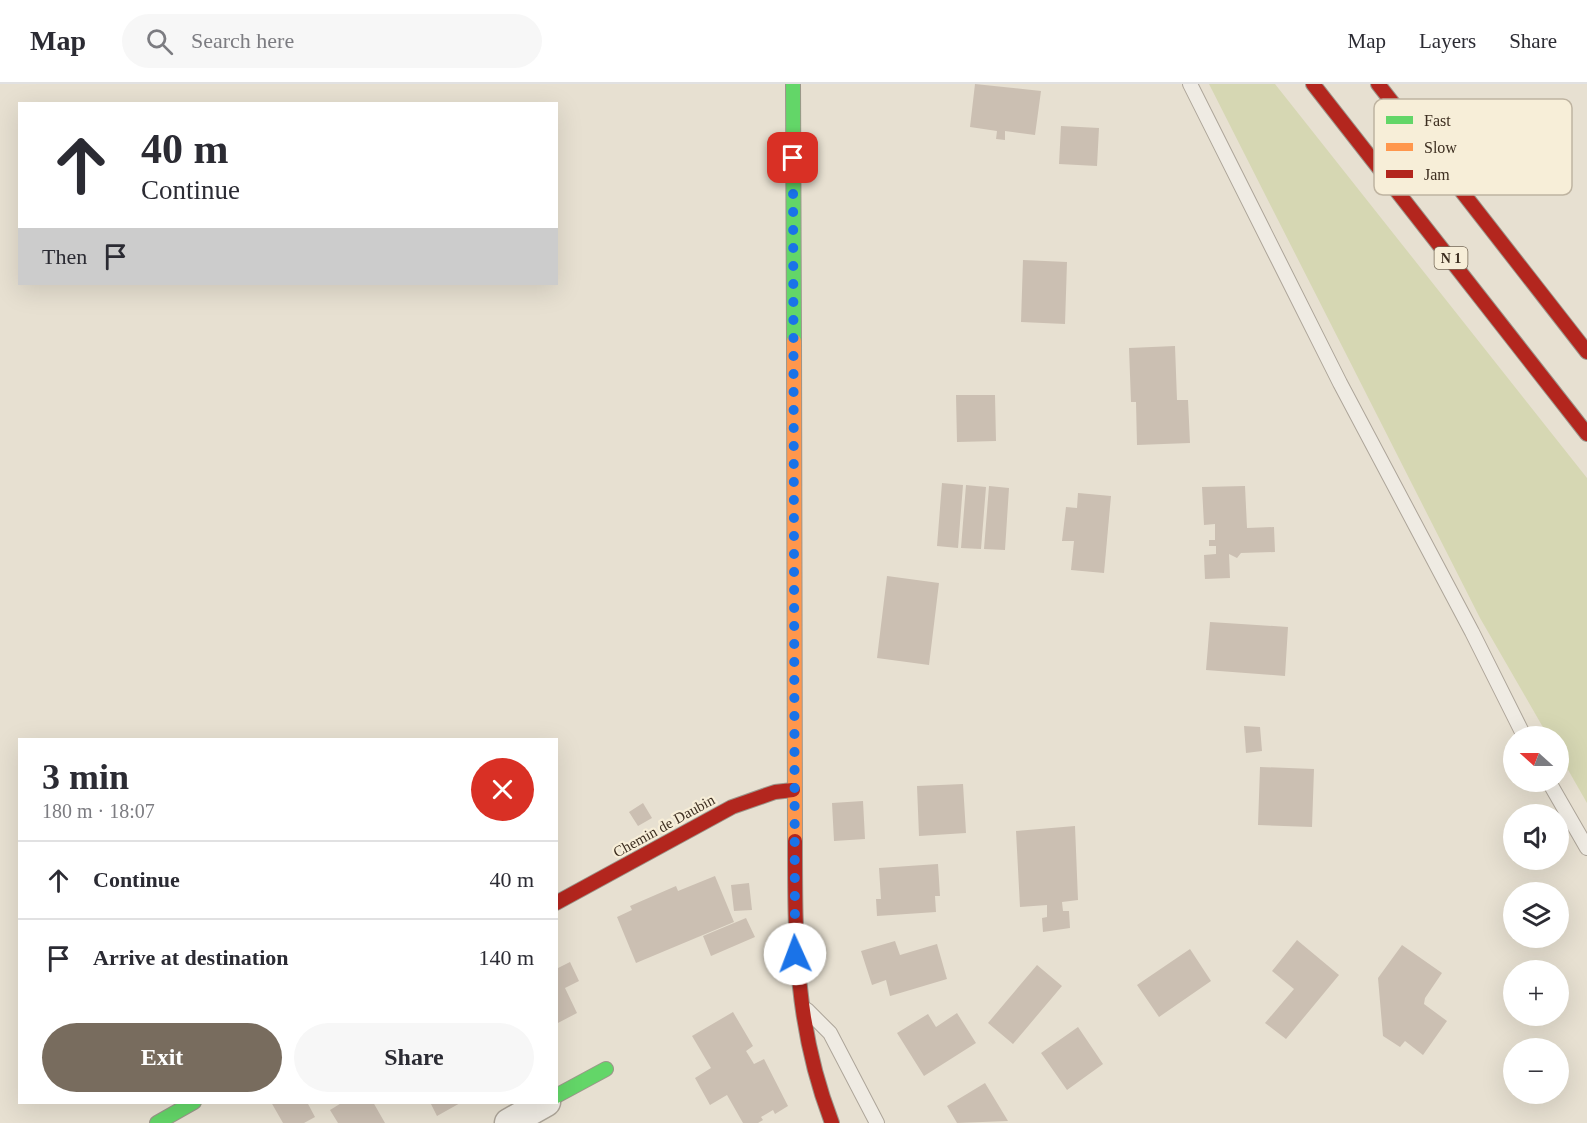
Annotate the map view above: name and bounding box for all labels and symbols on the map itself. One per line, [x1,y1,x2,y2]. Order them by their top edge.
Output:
legend [1374,99,1572,195]
text: Fast [1424,112,1451,129]
pin [767,132,818,183]
text: Slow [1424,139,1457,156]
text: Jam [1424,166,1450,183]
road number: N 1 [1434,247,1468,269]
north arrow [1503,726,1569,792]
street label: Chemin de Daubin [611,791,718,860]
position arrow [763,922,827,986]

